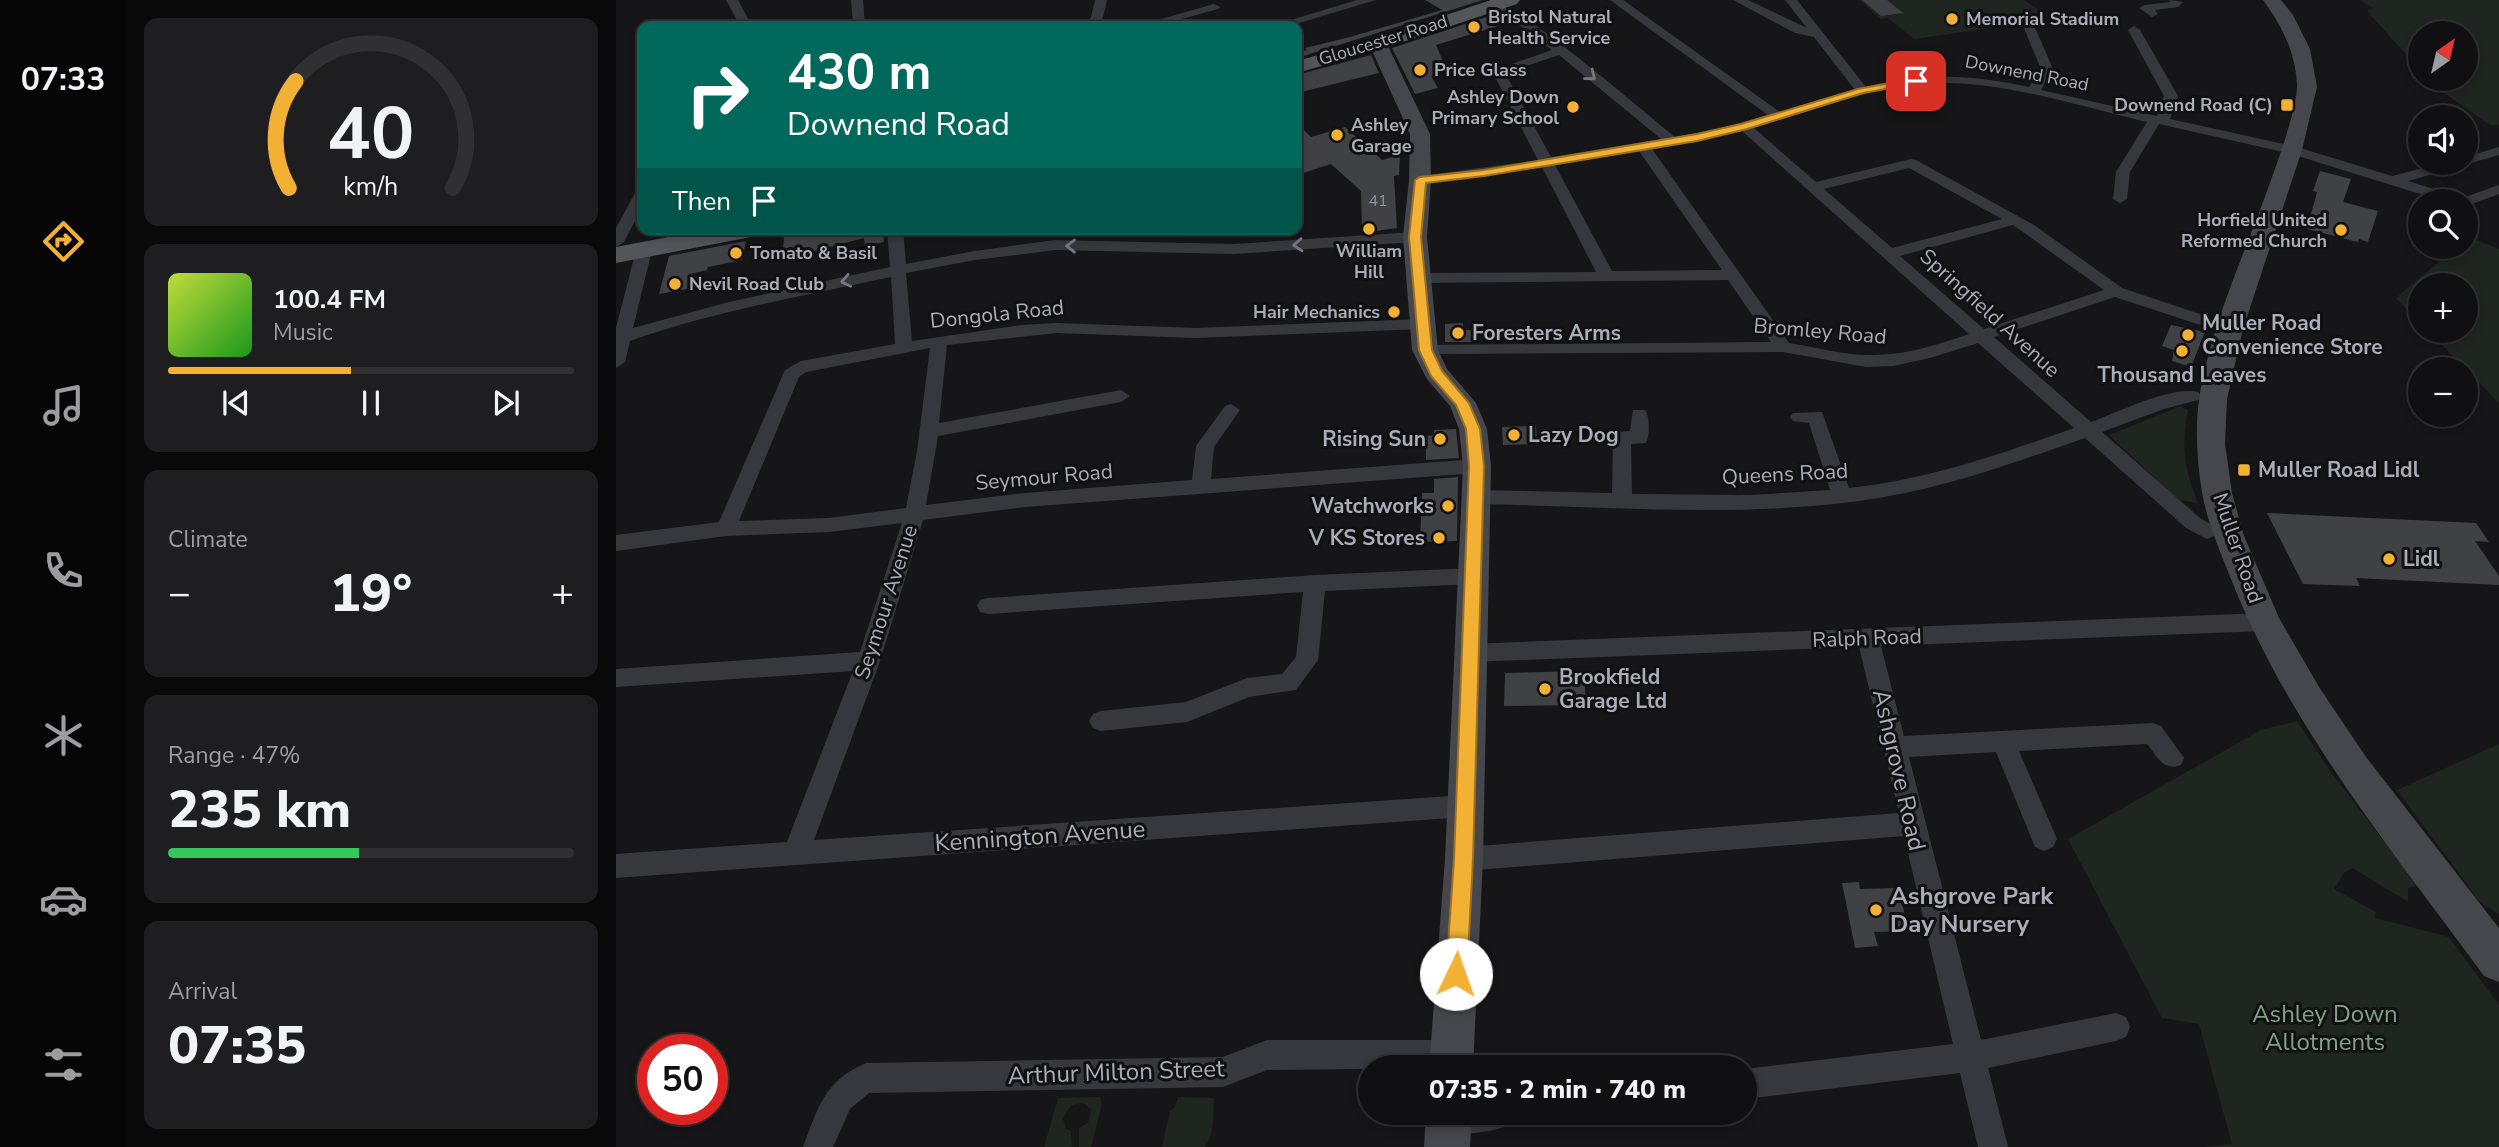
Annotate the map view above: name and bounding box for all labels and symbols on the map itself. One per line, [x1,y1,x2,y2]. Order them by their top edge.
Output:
place label: Bristol Natural Health Service [1488,5,1612,50]
place label: Memorial Stadium [1966,7,2119,31]
street label: Gloucester Road [1316,9,1450,71]
marker: Memorial Stadium [1944,11,1960,27]
marker: Bristol Natural Health Service [1466,19,1482,35]
north arrow [2408,21,2478,91]
street label: Downend Road [1963,49,2091,97]
pin [1886,51,1946,111]
place label: Price Glass [1434,58,1527,82]
marker: Price Glass [1412,62,1428,78]
one-way arrow [1583,68,1596,80]
place label: Ashley Down Primary School [1431,85,1559,130]
place label: Downend Road (C) [2114,93,2273,117]
marker: Downend Road (C) [2279,97,2295,113]
marker: Ashley Down Primary School [1565,99,1581,115]
place label: Ashley Garage [1351,113,1412,158]
marker: Ashley Garage [1329,127,1345,143]
house number: 41 [1368,190,1388,212]
place label: Horfield United Reformed Church [2181,208,2327,253]
marker: William Hill [1361,221,1377,237]
marker: Horfield United Reformed Church [2333,222,2349,238]
one-way arrow [1292,237,1303,252]
one-way arrow [1065,238,1076,253]
place label: William Hill [1336,239,1402,284]
place label: Tomato & Basil [750,241,877,265]
street label: Springfield Avenue [1914,242,2066,384]
marker: Tomato & Basil [728,245,744,261]
place label: Nevil Road Club [689,272,824,296]
one-way arrow [840,273,852,288]
marker: Nevil Road Club [667,276,683,292]
street label: Dongola Road [929,293,1065,335]
place label: Hair Mechanics [1253,300,1380,324]
marker: Hair Mechanics [1386,304,1402,320]
place label: Muller Road Convenience Store [2202,309,2383,361]
street label: Bromley Road [1752,311,1888,351]
place label: Foresters Arms [1472,319,1621,347]
marker: Foresters Arms [1450,325,1466,341]
marker: Muller Road Convenience Store [2180,327,2196,343]
marker: Thousand Leaves [2174,343,2190,359]
place label: Thousand Leaves [2098,361,2266,389]
place label: Lazy Dog [1528,421,1619,449]
place label: Rising Sun [1322,425,1426,453]
marker: Lazy Dog [1506,427,1522,443]
marker: Rising Sun [1432,431,1448,447]
place label: Muller Road Lidl [2258,456,2420,484]
street label: Seymour Road [974,457,1114,497]
street label: Queens Road [1721,457,1849,491]
marker: Muller Road Lidl [2236,462,2252,478]
street label: Muller Road [2206,489,2270,607]
place label: Watchworks [1311,492,1434,520]
marker: Watchworks [1440,498,1456,514]
street label: Seymour Avenue [848,521,924,683]
place label: V KS Stores [1308,524,1425,552]
marker: V KS Stores [1431,530,1447,546]
place label: Lidl [2403,545,2440,573]
marker: Lidl [2381,551,2397,567]
street label: Ralph Road [1812,622,1922,654]
place label: Brookfield Garage Ltd [1559,663,1667,715]
marker: Brookfield Garage Ltd [1537,681,1553,697]
street label: Ashgrove Road [1865,686,1933,854]
street label: Kennington Avenue [934,813,1146,859]
place label: Ashgrove Park Day Nursery [1890,880,2054,940]
marker: Ashgrove Park Day Nursery [1868,902,1884,918]
position arrow [1419,937,1493,1011]
park label: Ashley Down Allotments [2252,998,2398,1058]
speed limit sign: 50 [637,1034,728,1125]
street label: Arthur Milton Street [1007,1052,1226,1092]

